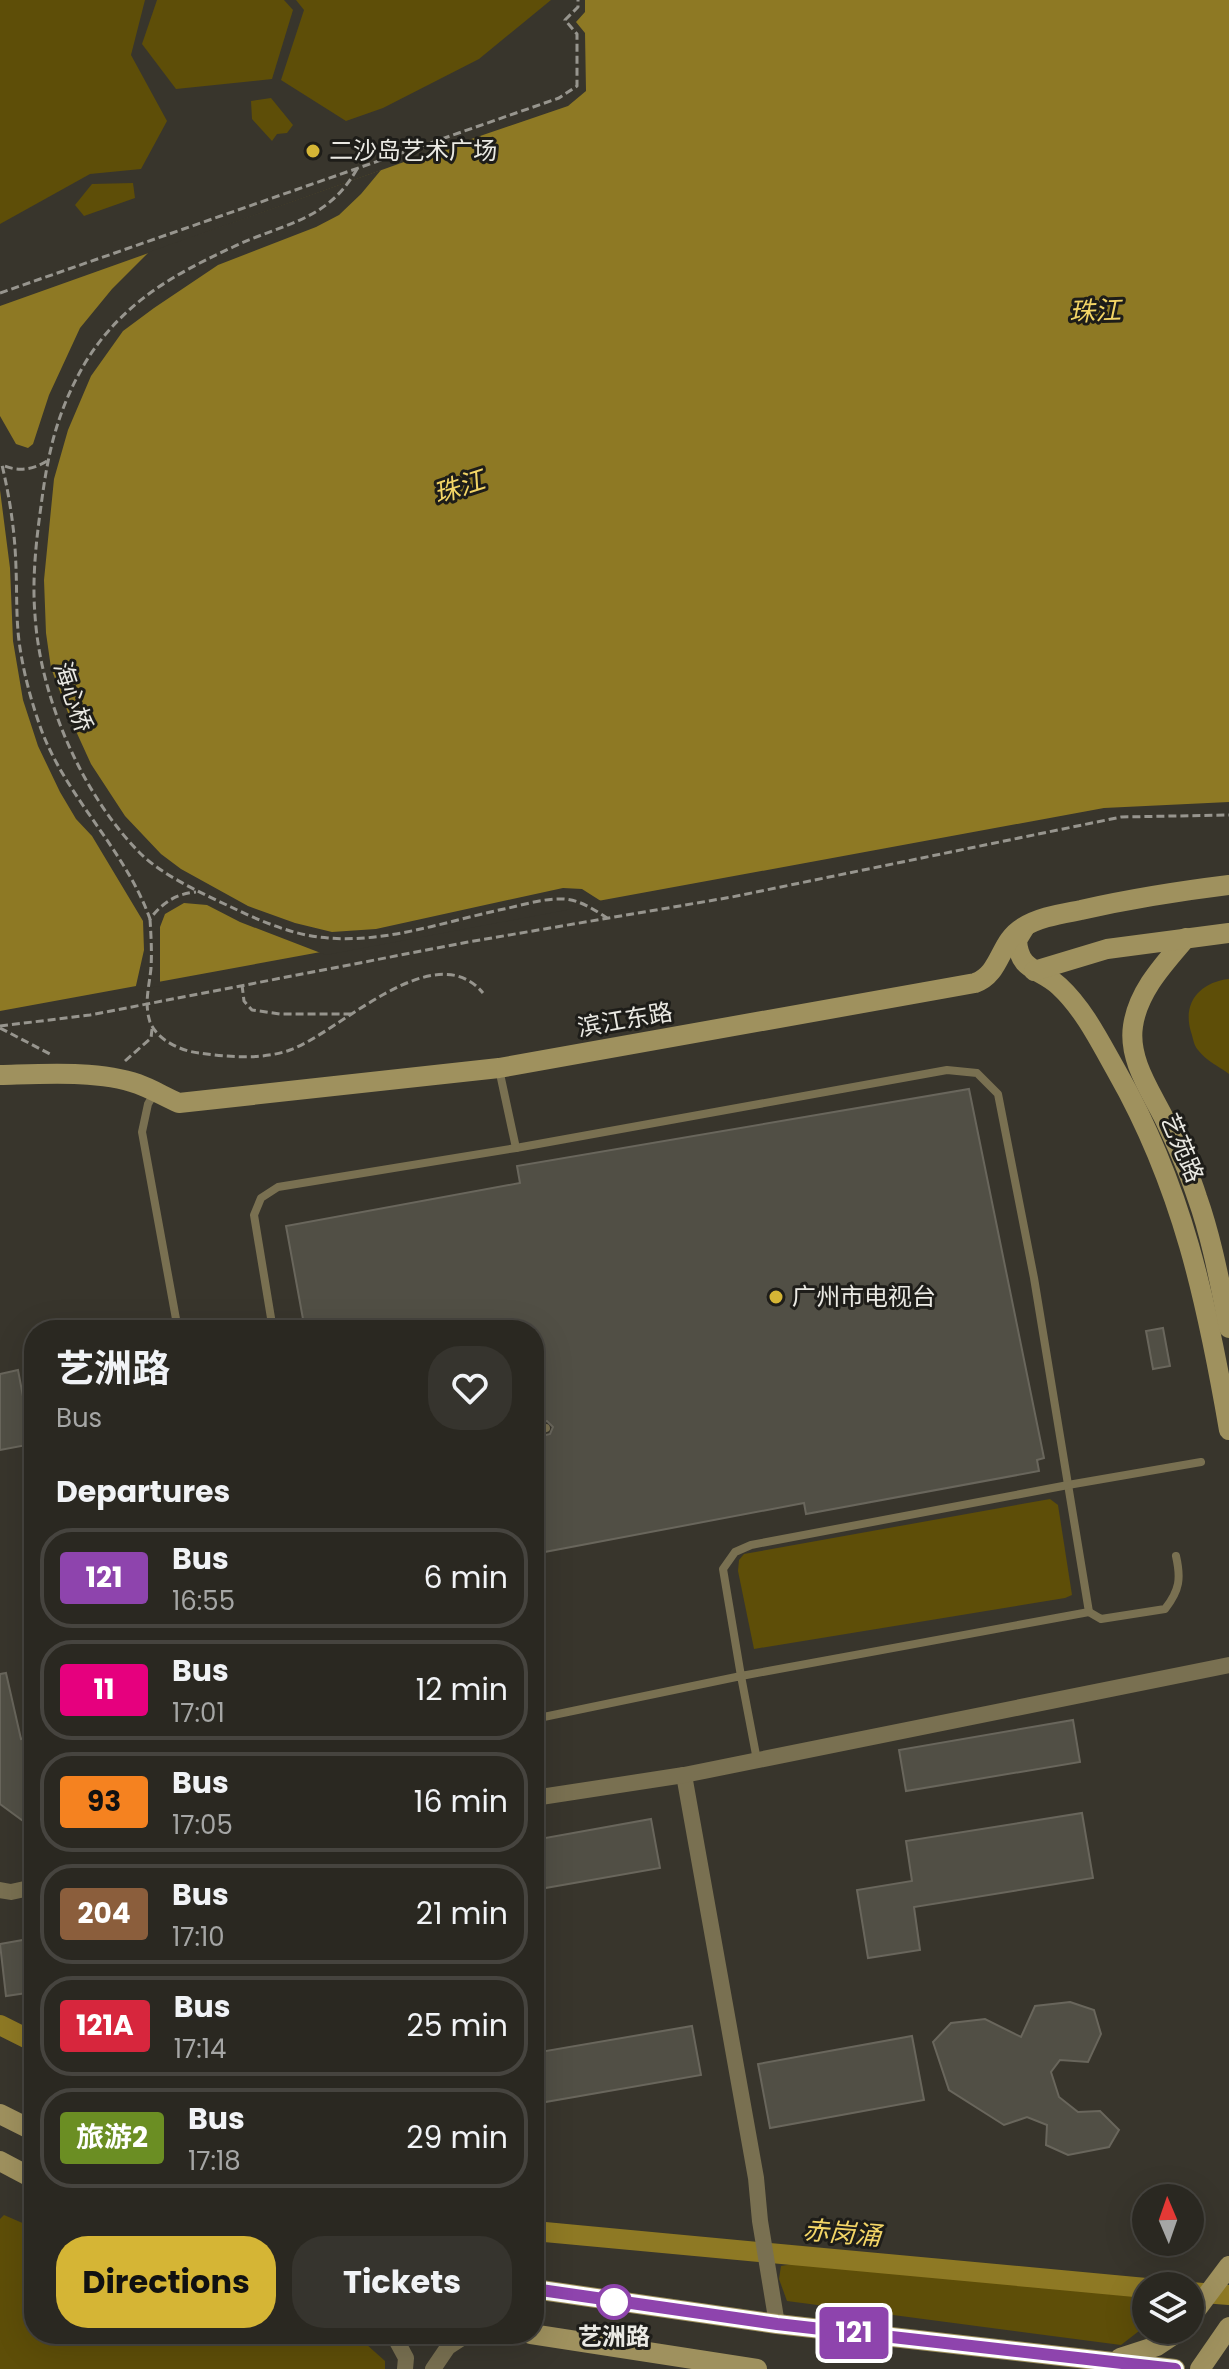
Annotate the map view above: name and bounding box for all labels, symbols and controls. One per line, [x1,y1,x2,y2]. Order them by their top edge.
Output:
place label: 二沙岛艺术广场 [329,134,497,167]
marker: 二沙岛艺术广场 [304,142,322,160]
water label: 珠江 [1068,292,1125,330]
water label: 珠江 [429,461,492,512]
street label: 海心桥 [46,657,101,736]
street label: 滨江东路 [575,995,675,1044]
street label: 艺苑路 [1153,1108,1212,1187]
place label: 广州市电视台 [792,1280,936,1313]
marker: 广州市电视台 [767,1288,785,1306]
text: 艺洲路 [56,1342,170,1395]
button: heart [428,1346,512,1430]
text: Bus [56,1400,102,1436]
text: Departures [56,1470,230,1513]
text: Bus [172,1537,229,1580]
text: 6 min [423,1556,508,1599]
text: 121 [85,1558,123,1597]
text: 16:55 [172,1583,235,1619]
text: Bus [172,1649,229,1692]
text: 12 min [416,1668,508,1711]
text: 11 [93,1670,115,1709]
text: 17:01 [172,1695,225,1731]
text: Bus [172,1761,229,1804]
text: 16 min [414,1780,508,1823]
text: 93 [87,1782,121,1821]
text: 17:05 [172,1807,233,1843]
text: Bus [172,1873,229,1916]
text: 21 min [416,1892,508,1935]
text: 204 [77,1894,131,1933]
text: 17:10 [172,1919,225,1955]
text: Bus [174,1985,230,2028]
text: 25 min [406,2004,508,2047]
text: 121A [76,2006,134,2045]
text: 17:14 [174,2031,226,2067]
text: Bus [188,2097,245,2140]
text: 29 min [406,2116,508,2159]
text: 旅游2 [76,2118,148,2157]
text: 17:18 [188,2143,241,2179]
north arrow [1132,2184,1204,2256]
map controls [1132,2184,1204,2344]
water label: 赤岗涌 [802,2212,885,2255]
button: Directions [56,2236,276,2328]
button: Tickets [292,2236,512,2328]
button: layers [1132,2272,1204,2344]
marker: 艺洲路 [597,2285,631,2319]
line badge: 121 [808,2307,900,2359]
text: 121 [835,2313,873,2352]
place label: 艺洲路 [578,2320,650,2353]

